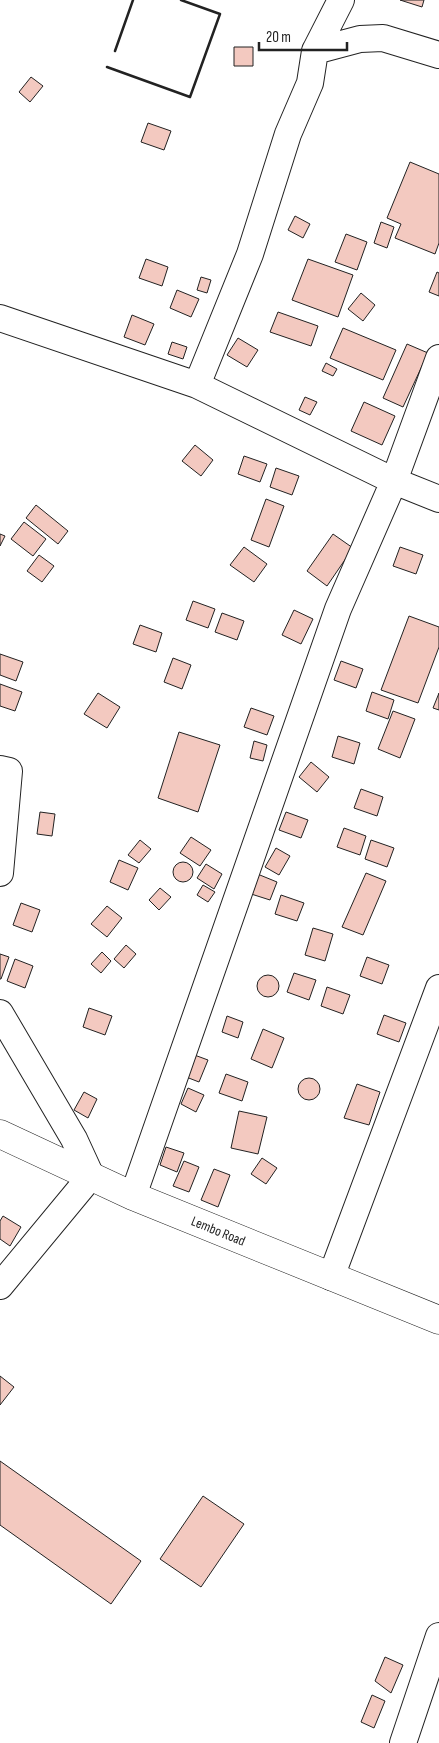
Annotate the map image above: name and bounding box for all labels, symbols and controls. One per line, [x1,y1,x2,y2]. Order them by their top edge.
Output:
scale bar [259,20,346,52]
text: 20 m [266,28,291,47]
street label: Lembo Road [189,1212,248,1249]

